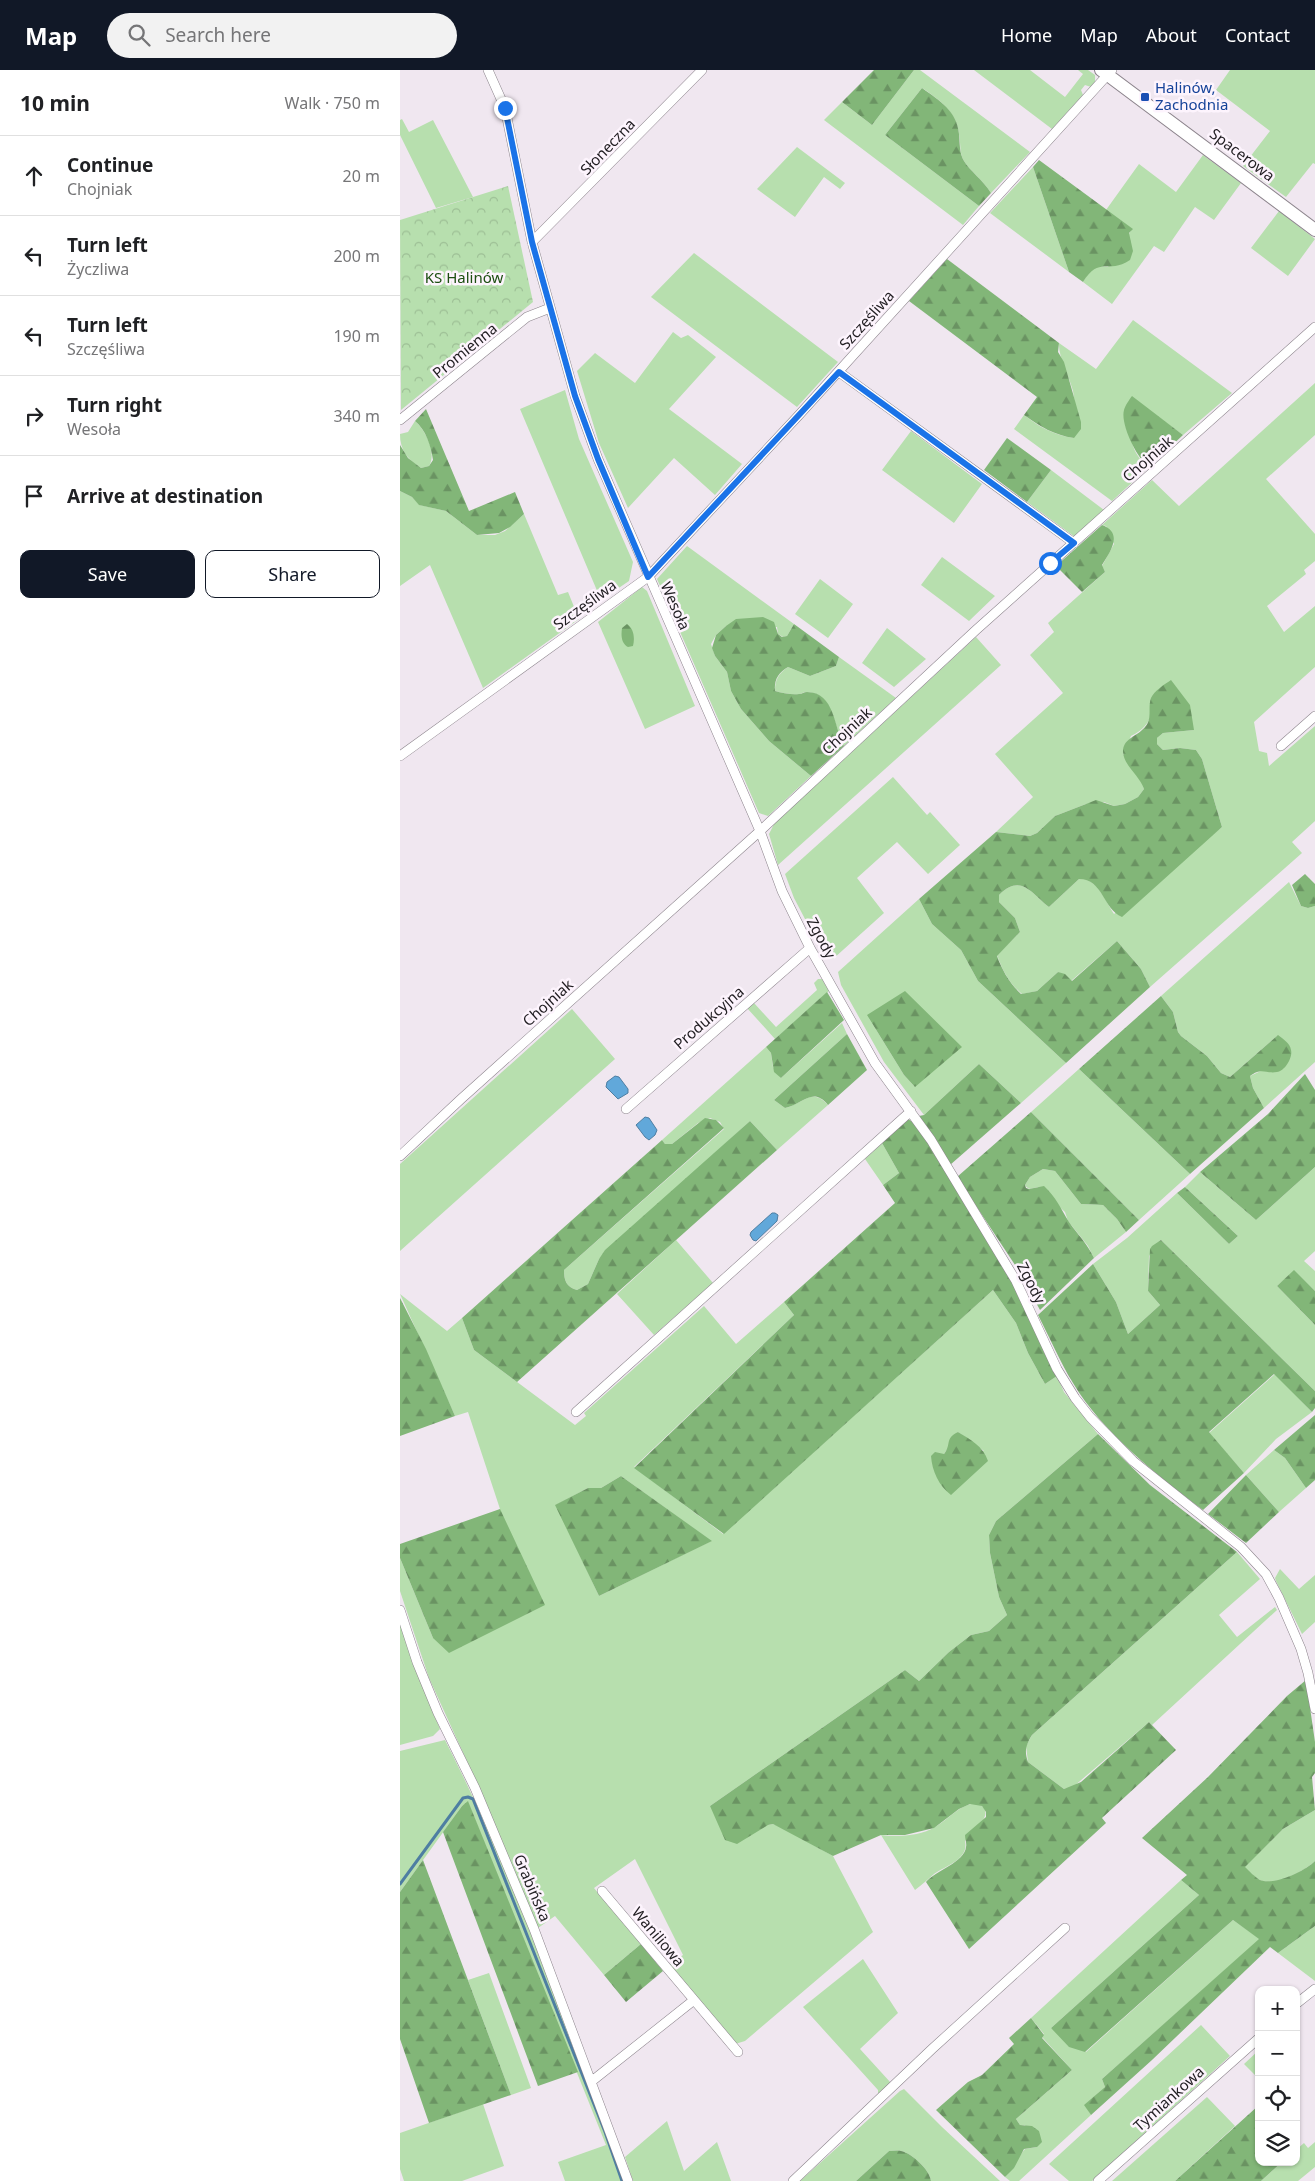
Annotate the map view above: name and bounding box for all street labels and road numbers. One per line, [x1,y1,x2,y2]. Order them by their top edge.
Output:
street label: Słoneczna [575,114,639,179]
street label: Spacerowa [1206,123,1279,185]
street label: Szczęśliwa [834,285,898,353]
street label: Promienna [428,318,501,382]
street label: Chojniak [1118,431,1177,486]
street label: Szczęśliwa [549,575,620,634]
street label: Wesoła [656,578,695,633]
street label: Chojniak [817,702,876,758]
street label: Zgody [803,914,841,962]
street label: Chojniak [518,974,577,1030]
street label: Produkcyjna [669,981,748,1053]
street label: Zgody [1013,1259,1051,1307]
street label: Grabińska [510,1851,556,1924]
street label: Waniliowa [628,1902,690,1970]
street label: Tymiankowa [1129,2061,1208,2135]

